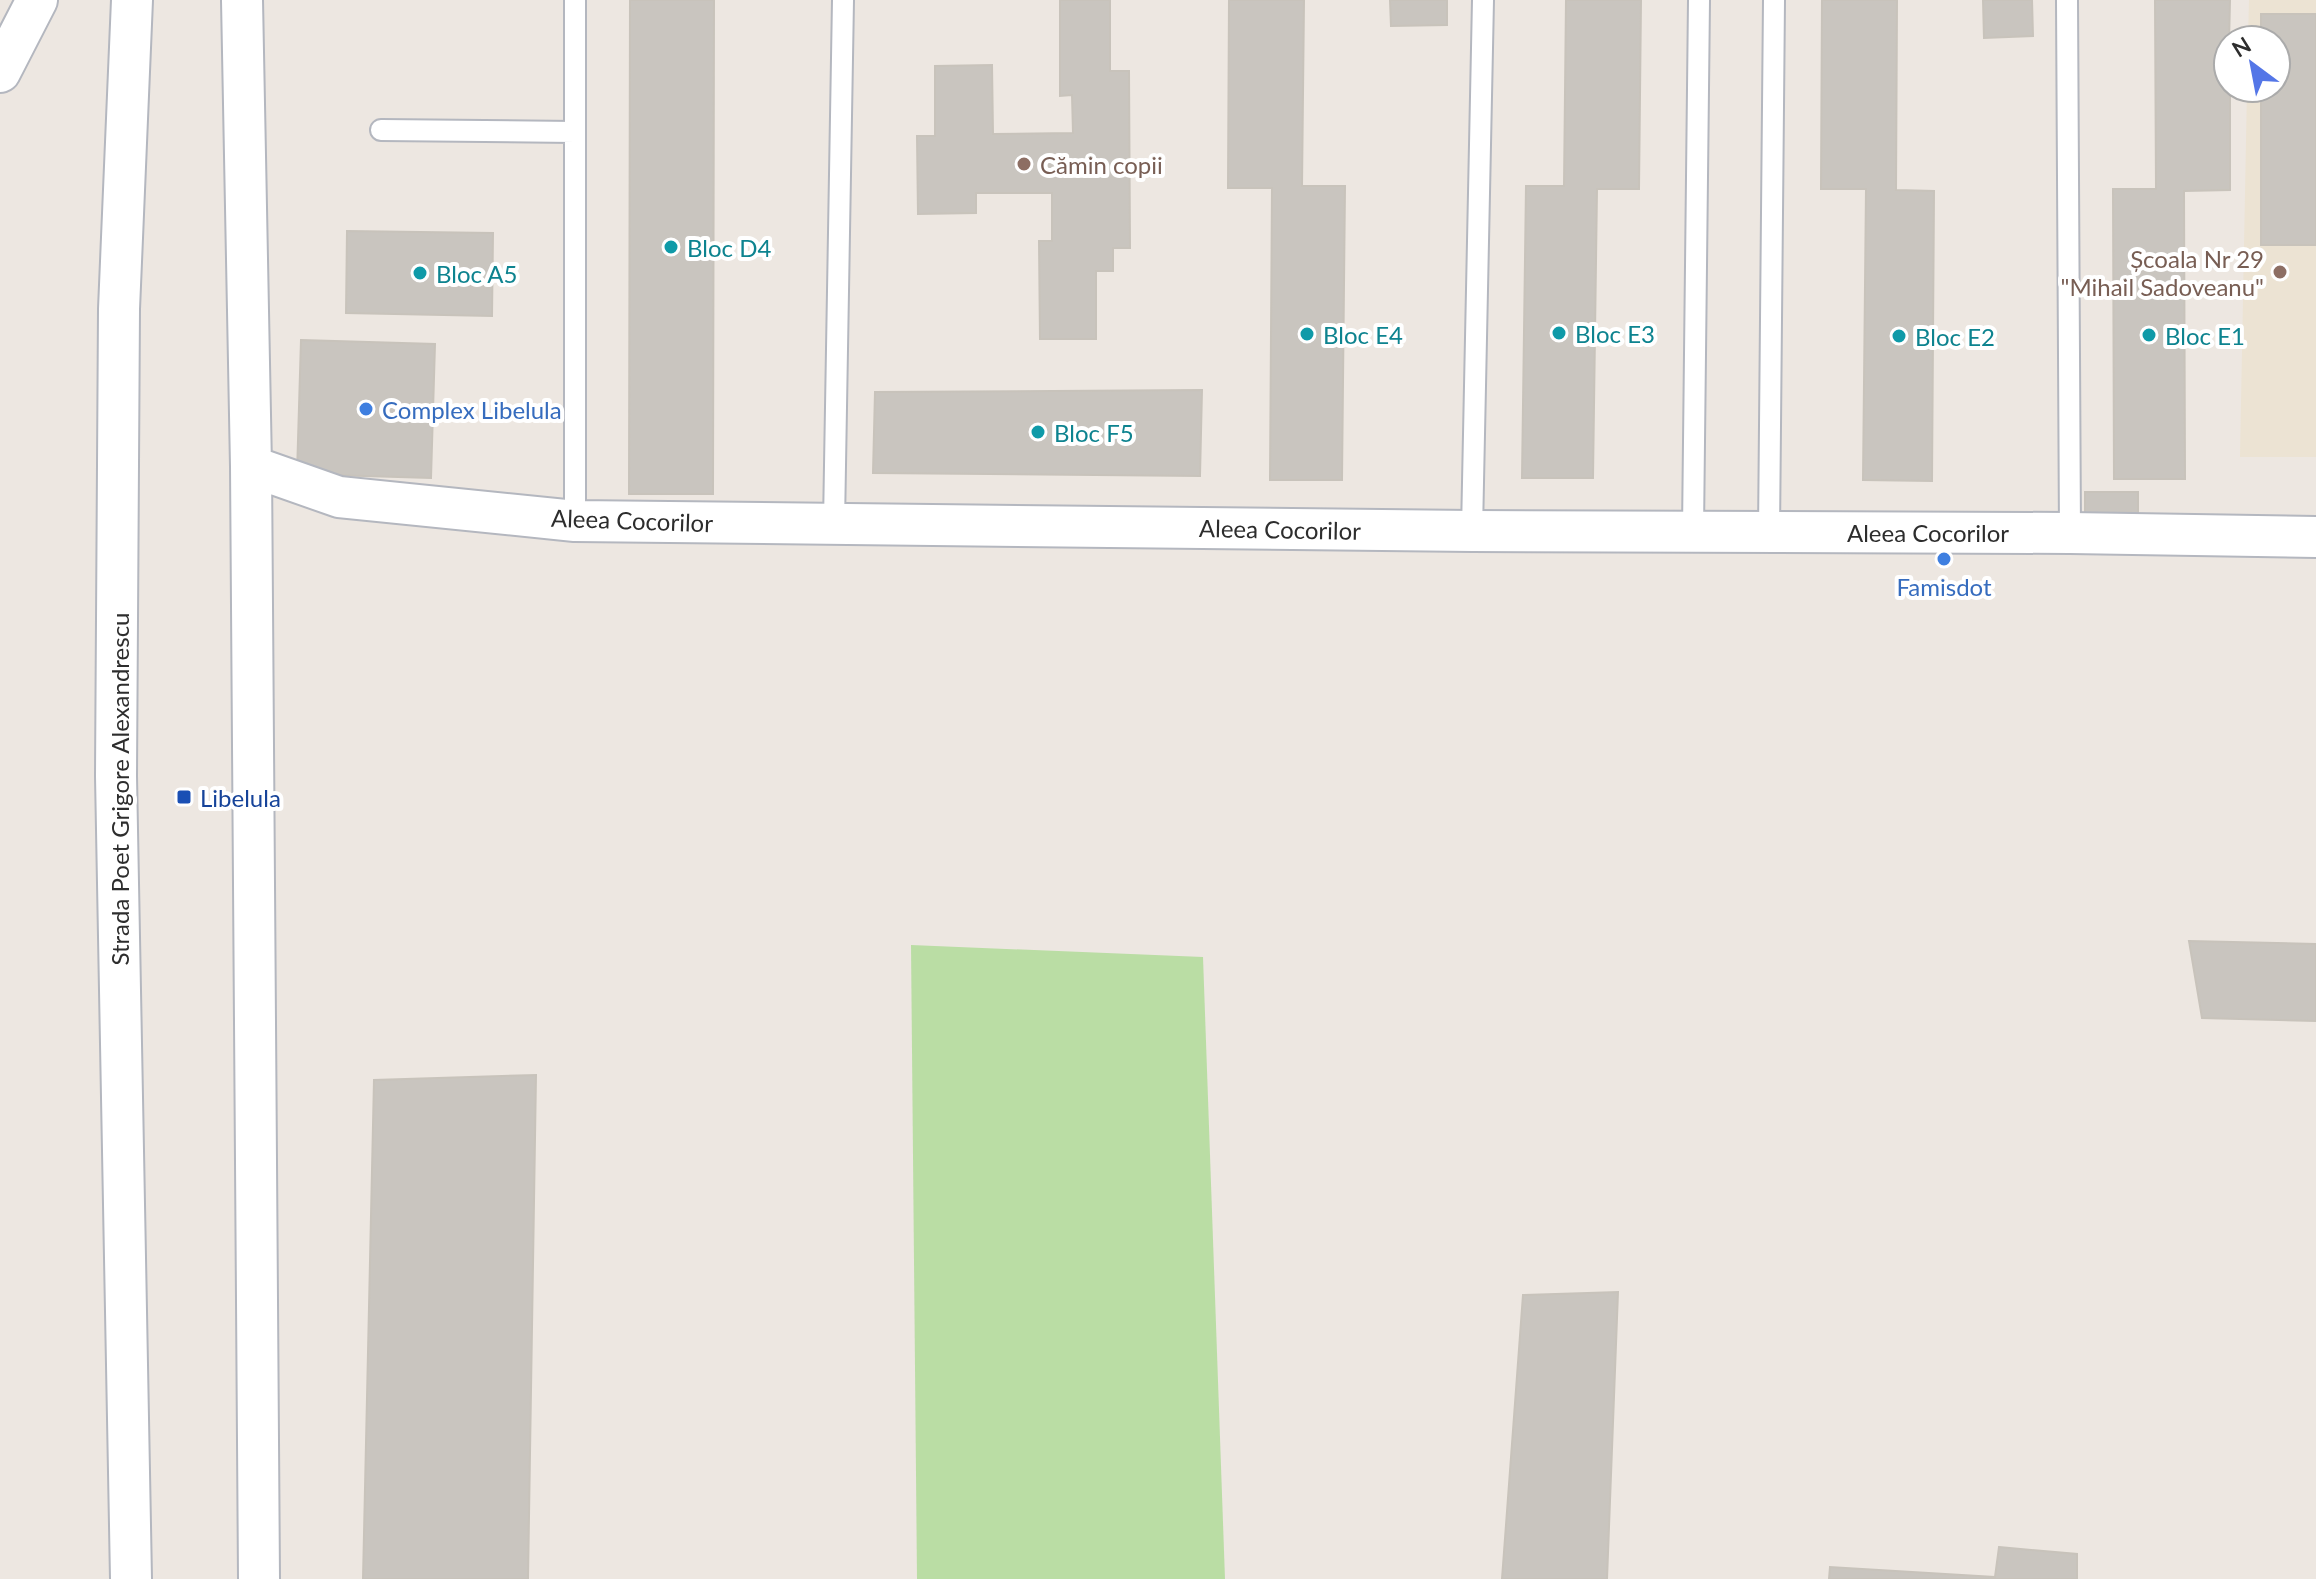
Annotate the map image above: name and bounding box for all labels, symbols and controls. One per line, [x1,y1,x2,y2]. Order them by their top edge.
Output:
north arrow [2212,24,2292,104]
text: N [2227,31,2255,63]
place label: Cămin copii [1040,150,1163,179]
marker: Cămin copii [1015,155,1033,173]
place label: Bloc D4 [687,233,771,262]
marker: Bloc D4 [662,238,680,256]
place label: Școala Nr 29 "Mihail Sadoveanu" [2061,244,2264,301]
place label: Bloc A5 [436,259,518,288]
marker: Școala Nr 29 "Mihail Sadoveanu" [2271,263,2289,281]
marker: Bloc A5 [411,264,429,282]
place label: Bloc E3 [1575,319,1655,348]
place label: Bloc E4 [1323,320,1403,349]
place label: Bloc E1 [2165,321,2245,350]
place label: Bloc E2 [1915,322,1995,351]
marker: Bloc E3 [1550,324,1568,342]
marker: Bloc E4 [1298,325,1316,343]
marker: Bloc E1 [2140,326,2158,344]
marker: Bloc E2 [1890,327,1908,345]
place label: Complex Libelula [382,395,562,424]
marker: Complex Libelula [357,400,375,418]
place label: Bloc F5 [1054,418,1134,447]
marker: Bloc F5 [1029,423,1047,441]
street label: Aleea Cocorilor [551,503,714,537]
street label: Aleea Cocorilor [1199,513,1362,545]
street label: Aleea Cocorilor [1847,518,2009,547]
marker: Famisdot [1935,550,1953,568]
place label: Famisdot [1896,572,1992,601]
street label: Strada Poet Grigore Alexandrescu [105,612,134,966]
place label: Libelula [200,783,281,812]
marker: Libelula [175,788,193,806]

